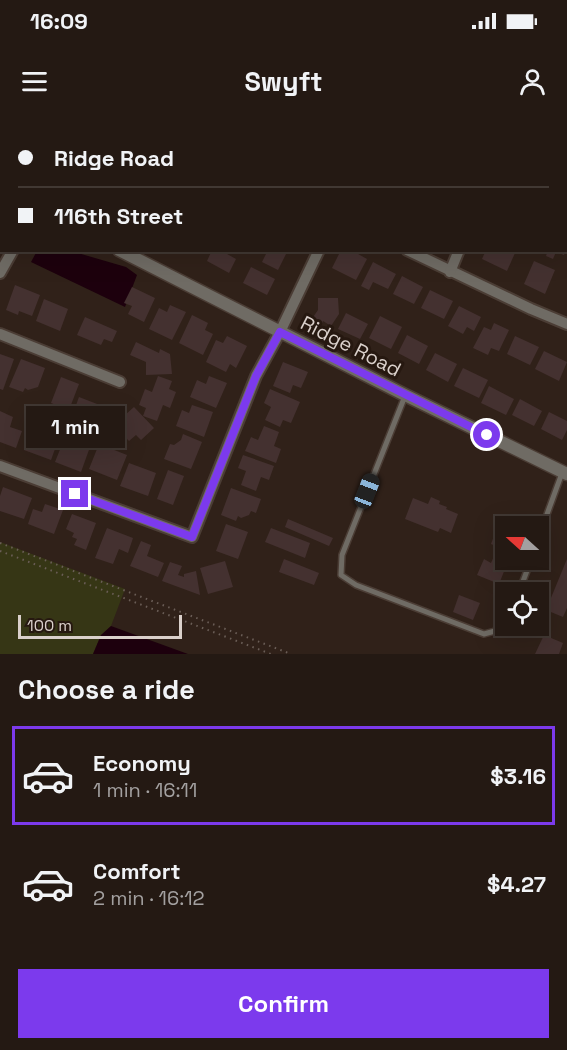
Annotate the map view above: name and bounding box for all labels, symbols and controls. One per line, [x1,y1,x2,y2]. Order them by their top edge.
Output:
text: 16:09 [30,7,88,35]
text: Swyft [245,64,322,99]
icon: menu [18,65,51,98]
icon: person [516,65,549,98]
text: Ridge Road [54,144,174,172]
text: 116th Street [54,202,183,230]
street label: Ridge Road [296,310,406,382]
callout: 1 min [26,407,124,449]
text: 1 min [51,414,100,440]
route start [473,421,500,448]
car [352,471,382,511]
route end [61,480,88,507]
north arrow [495,516,549,570]
map controls [495,516,549,636]
button: locate [495,582,549,636]
scale bar [18,612,182,640]
text: 100 m [27,615,72,636]
text: Choose a ride [18,672,195,707]
icon: car [21,749,75,803]
text: Economy [93,749,191,777]
text: $3.16 [490,762,546,790]
text: 1 min · 16:11 [93,777,197,803]
icon: car [21,857,75,911]
text: Comfort [93,857,181,885]
text: $4.27 [487,870,546,898]
text: 2 min · 16:12 [93,885,205,911]
button: Confirm [18,969,549,1038]

